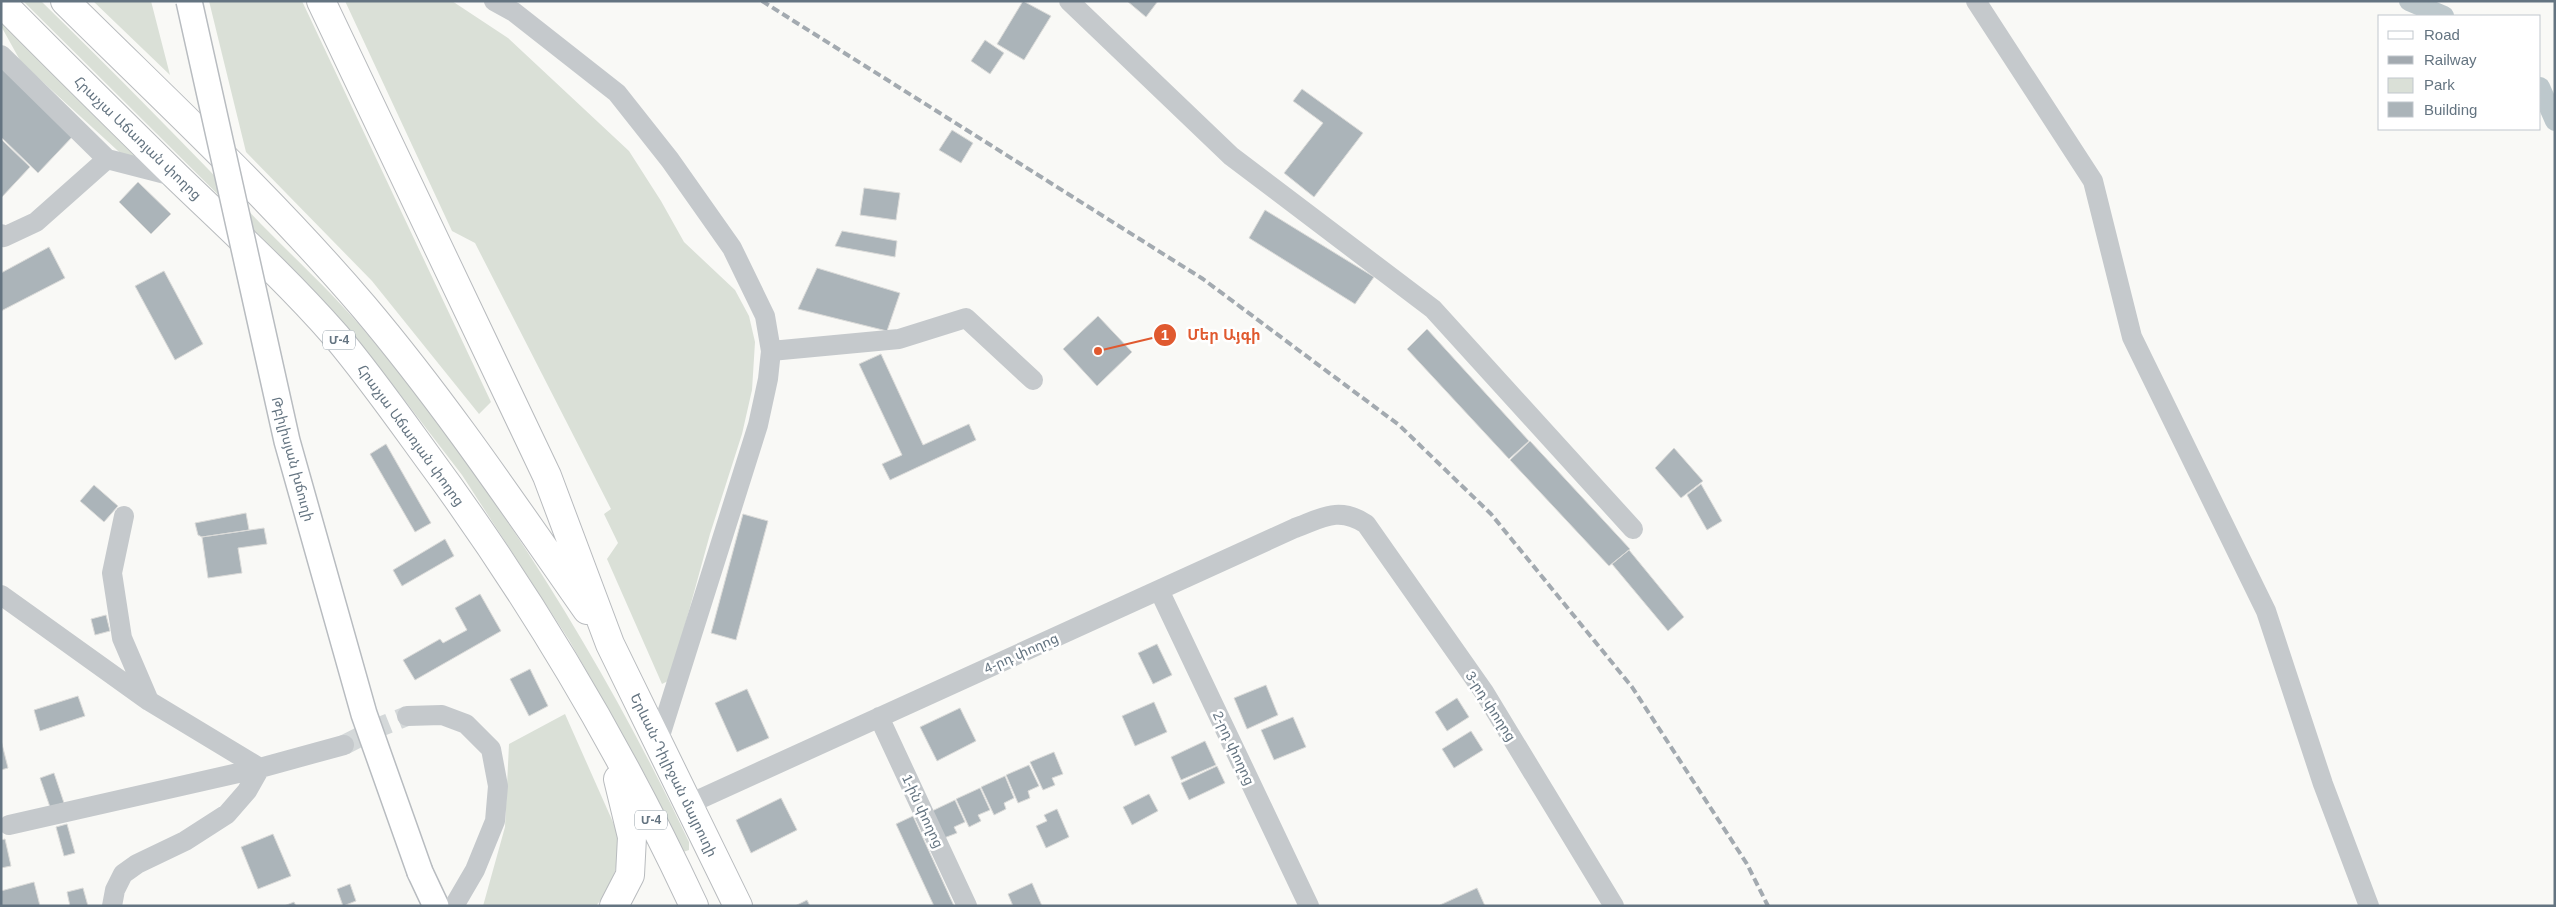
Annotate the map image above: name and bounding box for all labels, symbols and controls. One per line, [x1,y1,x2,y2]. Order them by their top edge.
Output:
legend [2378,15,2541,130]
text: Road [2424,26,2460,43]
text: Railway [2424,51,2477,68]
street label: Հրաչյա Աճառյան փողոց [71,73,205,203]
text: Park [2424,76,2455,93]
text: Building [2424,101,2477,118]
callout: Մեր Այգի [1153,320,1271,350]
text: 1 [1161,326,1169,343]
text: Մեր Այգի [1187,326,1261,344]
road number: Մ-4 [323,330,355,350]
street label: Հրաչյա Աճառյան փողոց [354,361,468,509]
street label: Թբիլիսյան խճուղի [269,395,317,523]
street label: 4-րդ փողոց [981,629,1061,677]
street label: 3-րդ փողոց [1463,668,1519,744]
street label: Երևան-Դիլիջան մայրուղի [627,691,721,859]
street label: 2-րդ փողոց [1210,708,1258,788]
street label: 1-ին փողոց [899,772,947,850]
road number: Մ-4 [635,810,667,830]

